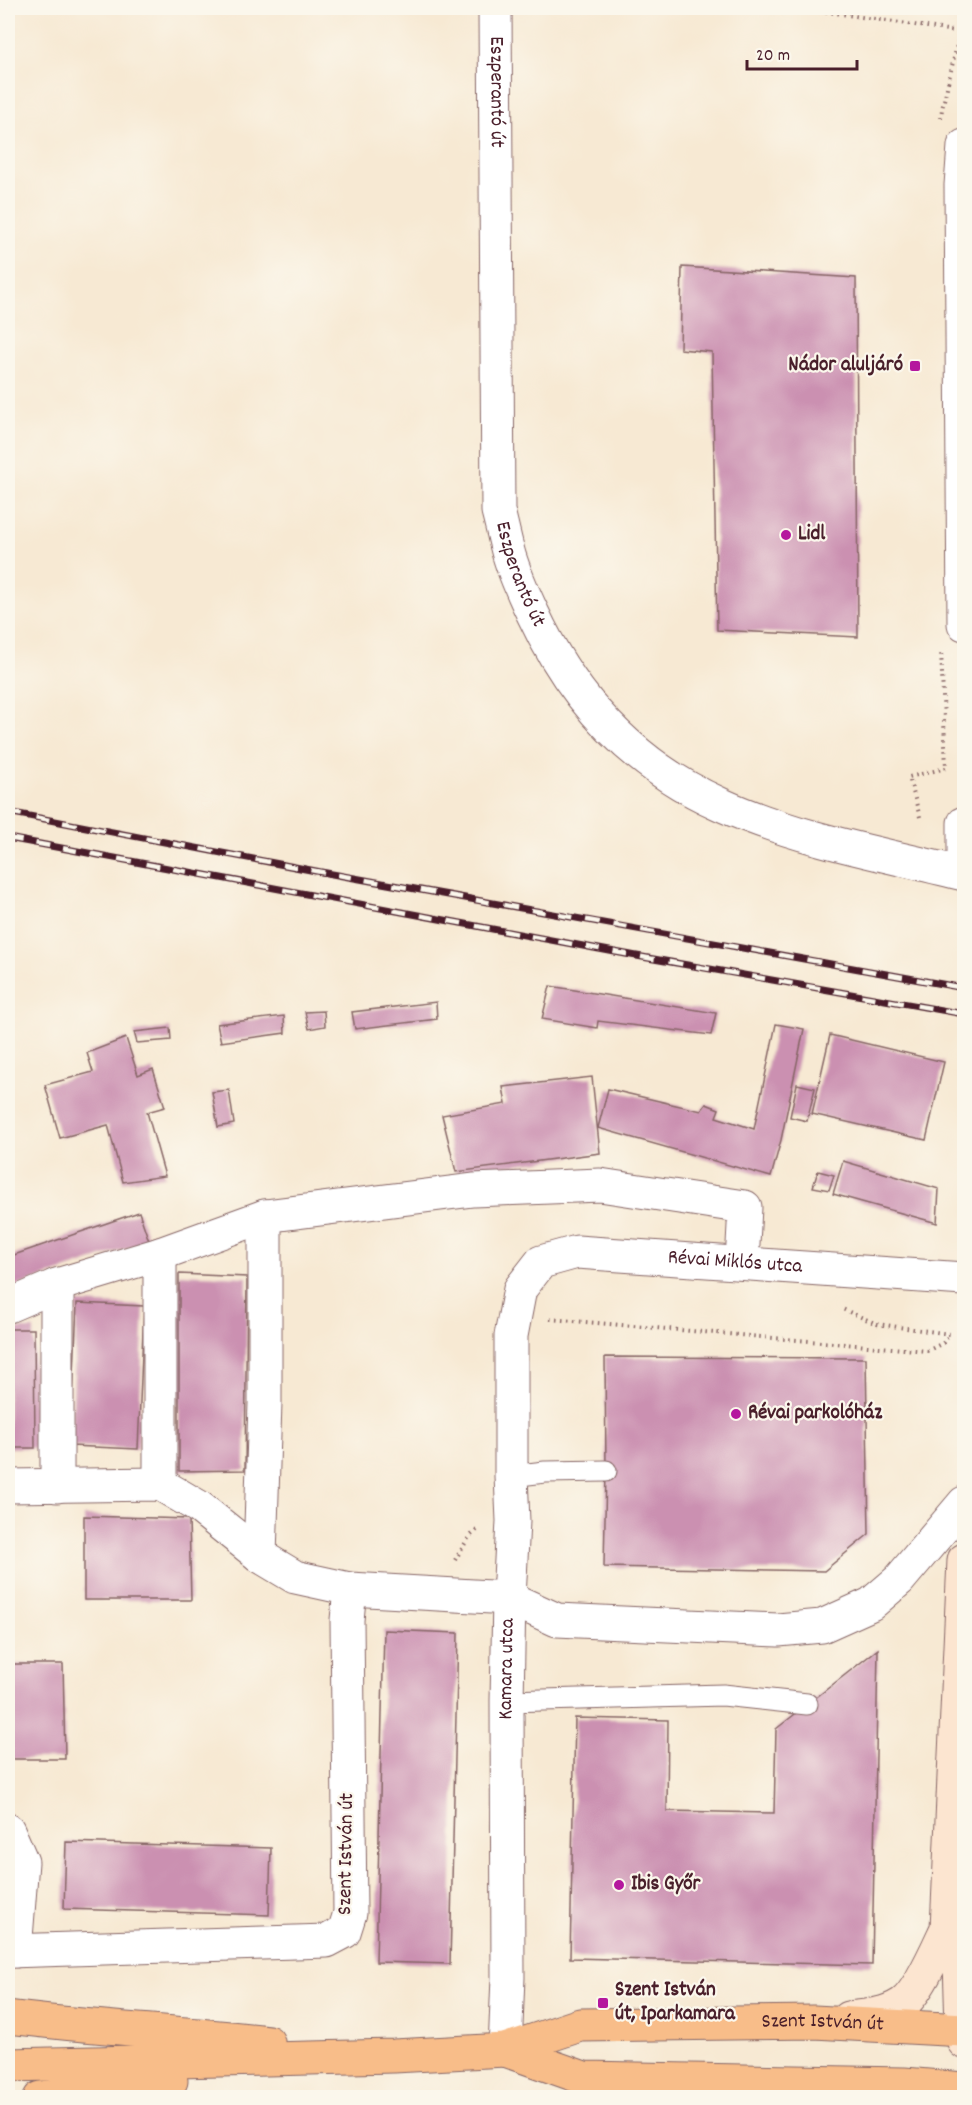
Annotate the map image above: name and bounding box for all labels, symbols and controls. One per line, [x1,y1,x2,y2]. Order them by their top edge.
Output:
scale bar [747,33,856,71]
street label: Eszperantó út [480,36,511,148]
text: 20 m [756,44,790,69]
place label: Nádor aluljáró [788,351,903,381]
marker: Nádor aluljáró [908,359,922,373]
street label: Eszperantó út [486,519,553,633]
place label: Lidl [798,520,826,550]
marker: Lidl [779,528,793,542]
street label: Révai Miklós utca [667,1243,804,1283]
place label: Révai parkolóház [748,1399,883,1429]
marker: Révai parkolóház [729,1407,743,1421]
street label: Kamara utca [492,1617,524,1720]
street label: Szent István út [331,1792,363,1915]
place label: Ibis Győr [631,1870,702,1900]
marker: Ibis Győr [612,1878,626,1892]
place label: Szent István út, Iparkamara [615,1976,736,2030]
marker: Szent István út, Iparkamara [596,1996,610,2010]
street label: Szent István út [761,2007,885,2041]

